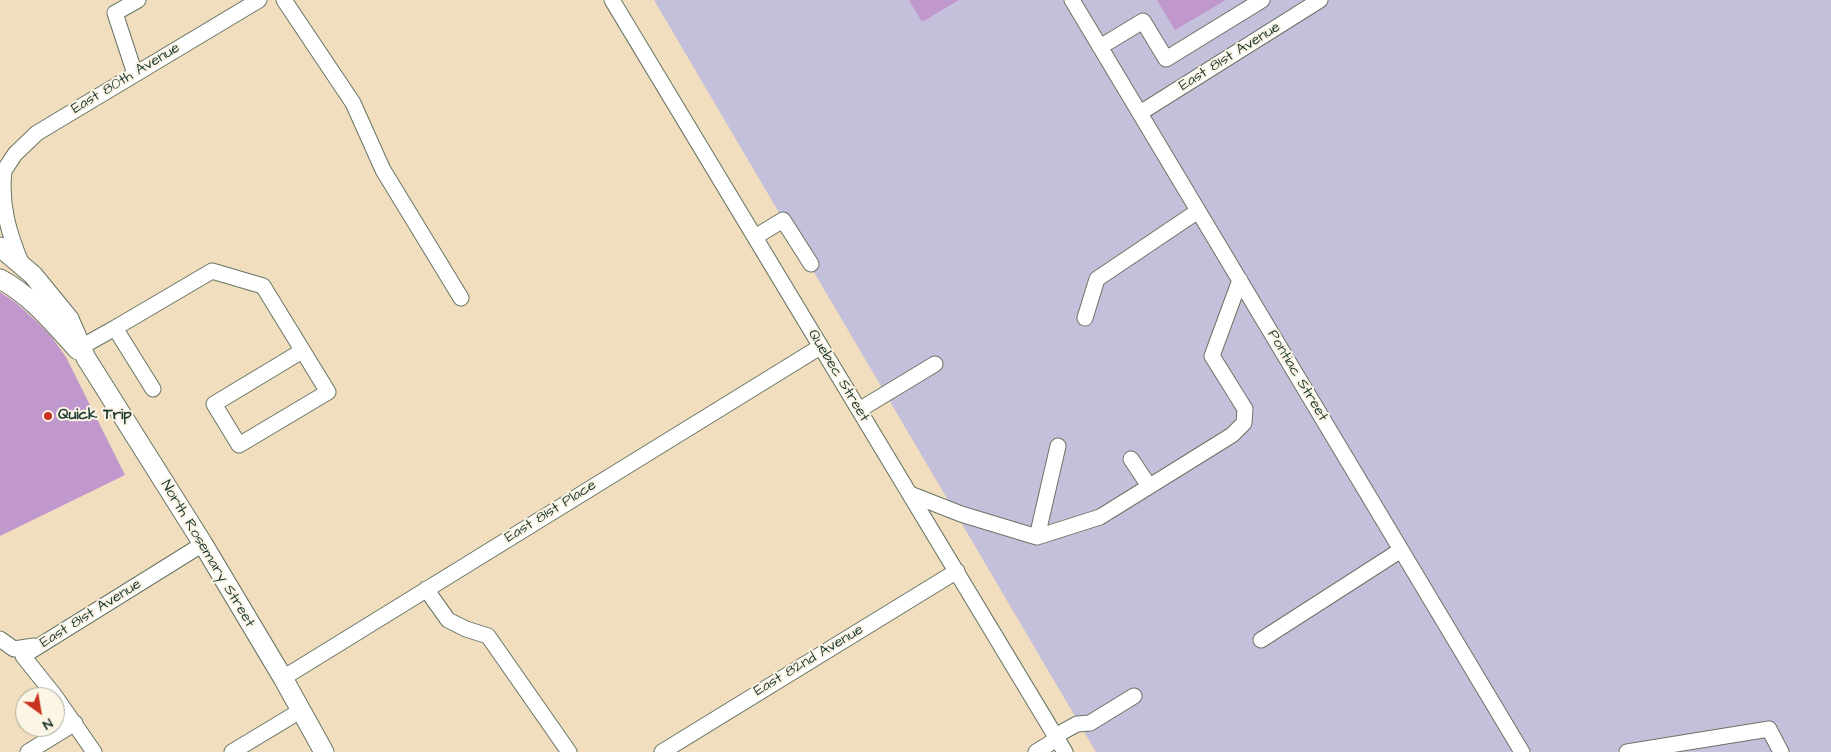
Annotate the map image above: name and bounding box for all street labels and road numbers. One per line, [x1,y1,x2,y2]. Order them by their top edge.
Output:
street label: East 81st Avenue [1176,19,1284,95]
street label: East 80th Avenue [68,39,184,119]
street label: Quebec Street [803,326,873,426]
street label: Pontiac Street [1263,327,1331,425]
street label: North Rosemary Street [156,477,258,631]
street label: East 81st Place [502,477,600,547]
street label: East 81st Avenue [37,576,145,652]
street label: East 82nd Avenue [751,621,867,701]

